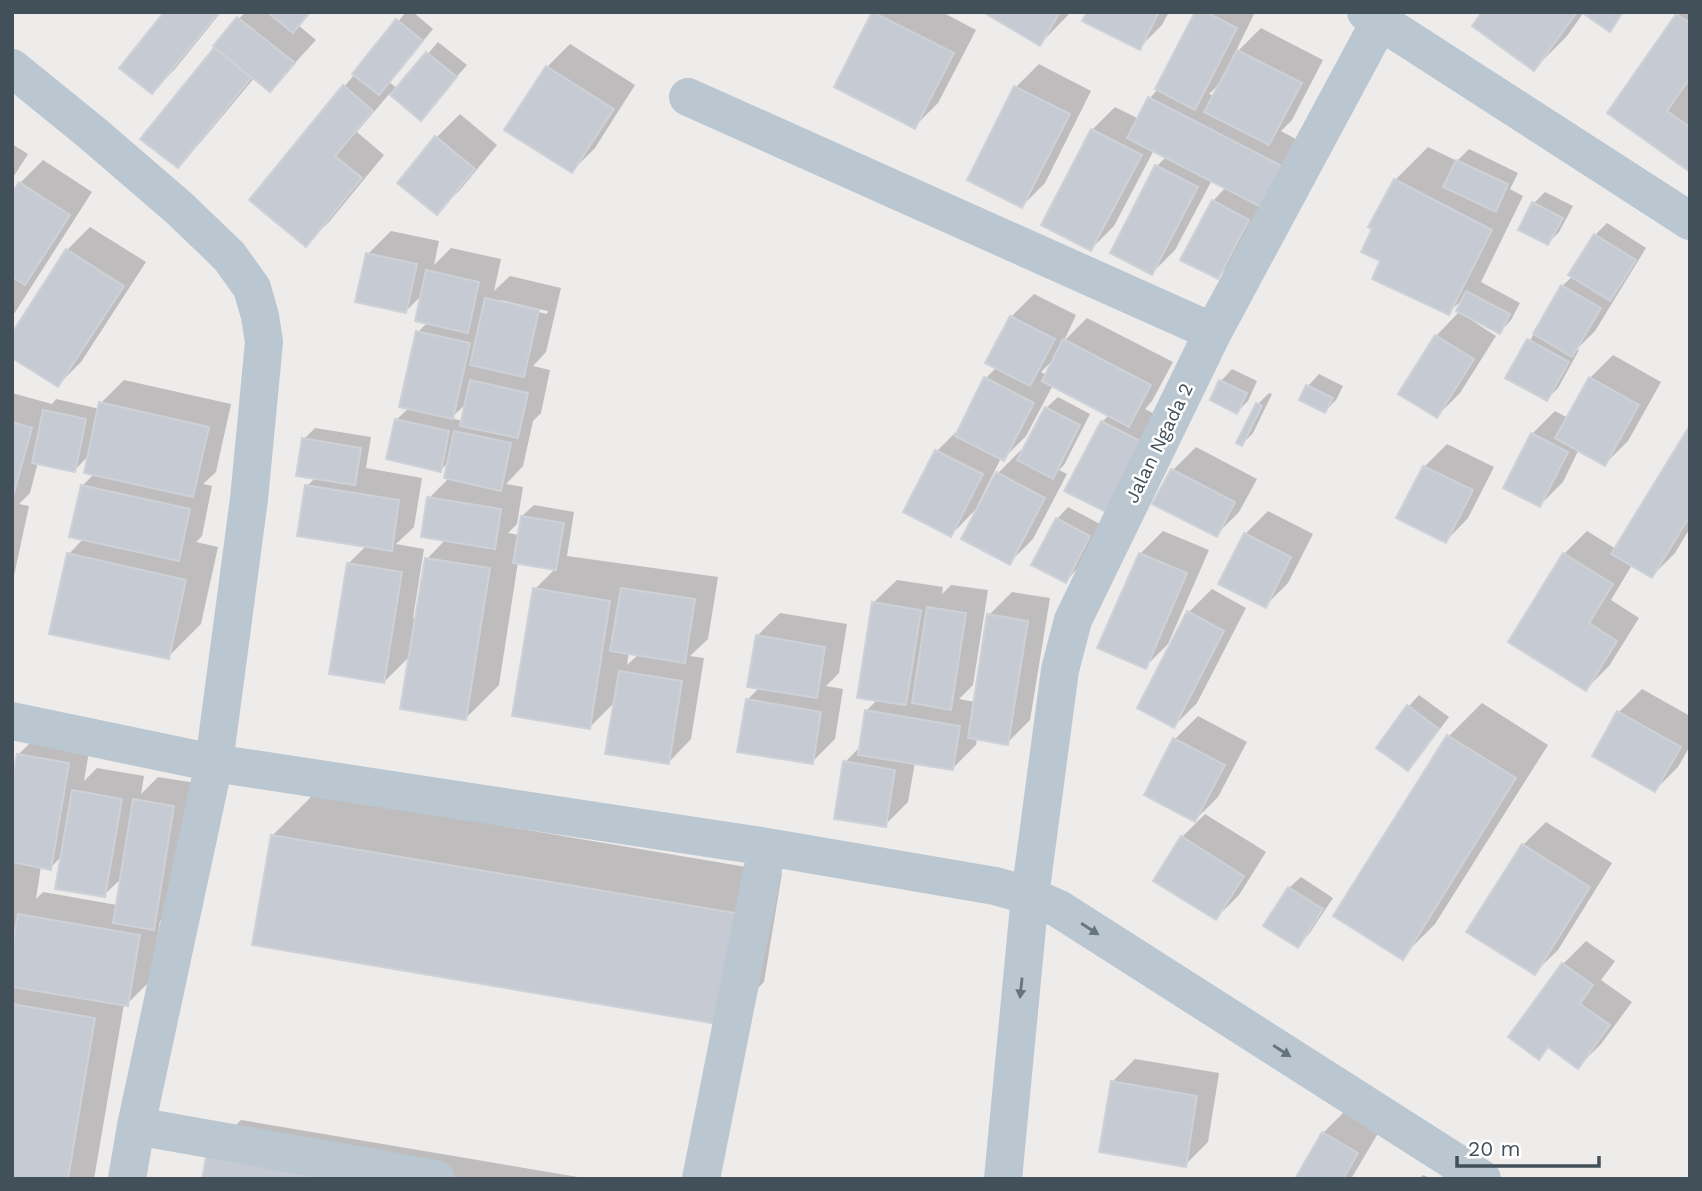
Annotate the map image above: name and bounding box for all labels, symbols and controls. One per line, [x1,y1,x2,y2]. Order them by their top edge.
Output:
street label: Jalan Ngada 2 [1120,379,1198,507]
one-way arrow [1080,922,1100,935]
one-way arrow [1015,978,1026,1000]
one-way arrow [1272,1044,1291,1057]
scale bar [1457,1124,1599,1168]
text: 20 m [1468,1136,1520,1161]

